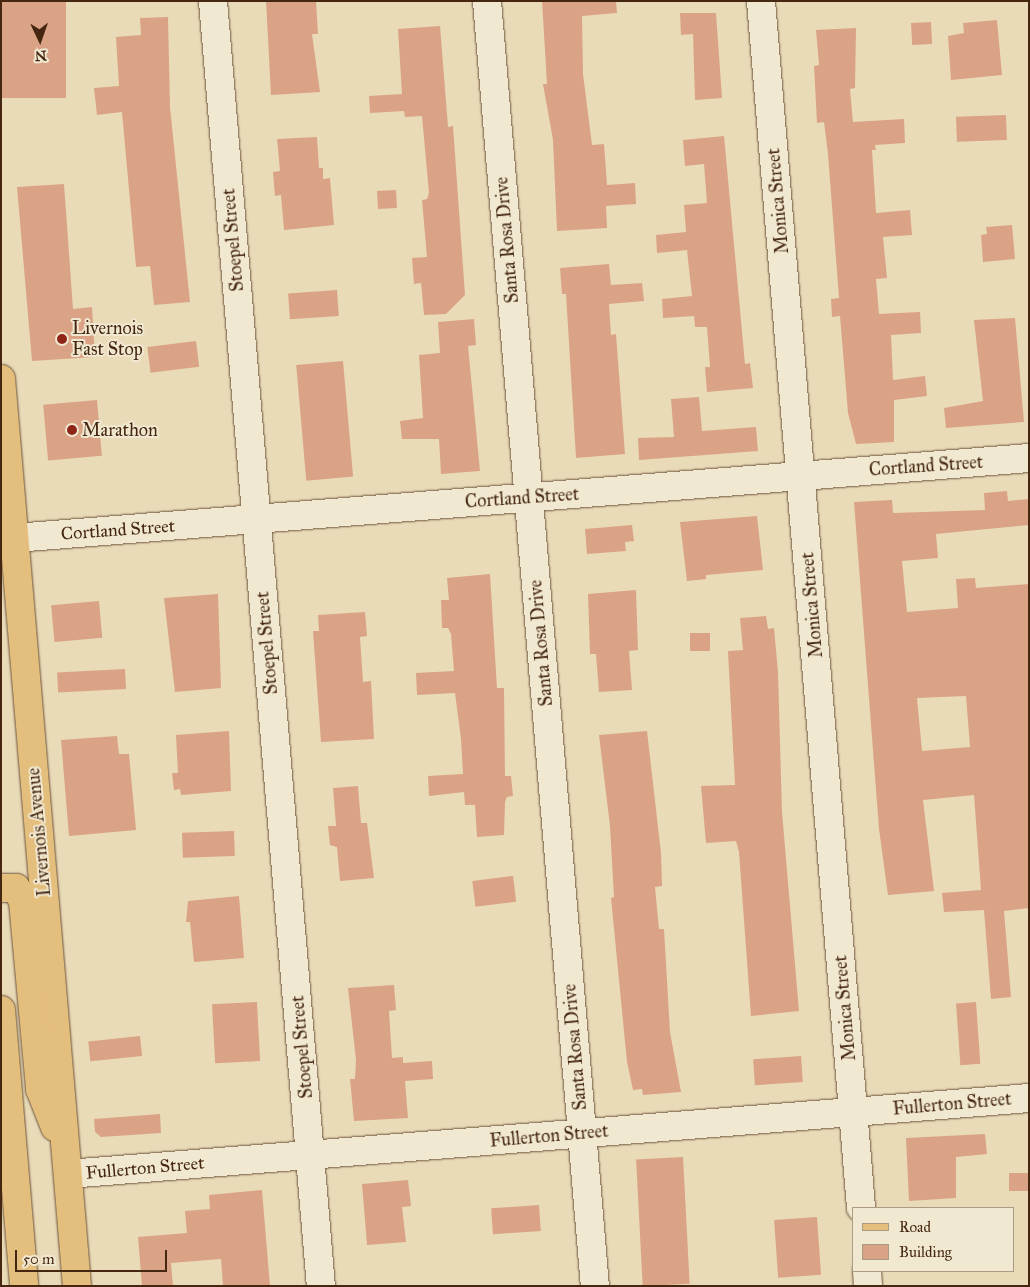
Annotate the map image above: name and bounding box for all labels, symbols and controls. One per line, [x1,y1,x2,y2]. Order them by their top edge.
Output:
north arrow [15,15,65,65]
text: N [34,47,47,64]
street label: Monica Street [763,147,793,255]
street label: Santa Rosa Drive [491,176,523,304]
street label: Stoepel Street [218,188,248,292]
place label: Livernois Fast Stop [72,318,143,360]
marker: Livernois Fast Stop [56,333,68,345]
place label: Marathon [82,419,158,441]
marker: Marathon [66,424,78,436]
street label: Cortland Street [868,451,984,481]
street label: Cortland Street [464,483,580,513]
street label: Cortland Street [60,515,176,545]
street label: Monica Street [797,551,827,659]
street label: Santa Rosa Drive [525,579,557,707]
street label: Stoepel Street [252,591,282,695]
street label: Livernois Avenue [23,767,55,897]
street label: Monica Street [830,954,860,1062]
street label: Santa Rosa Drive [559,983,591,1111]
street label: Stoepel Street [287,995,317,1099]
street label: Fullerton Street [892,1088,1012,1120]
street label: Fullerton Street [489,1120,609,1152]
street label: Fullerton Street [85,1152,205,1184]
legend [852,1207,1015,1272]
text: Road [899,1218,931,1236]
scale bar [18,1240,170,1272]
text: Building [899,1243,952,1261]
text: 50 m [23,1250,55,1268]

